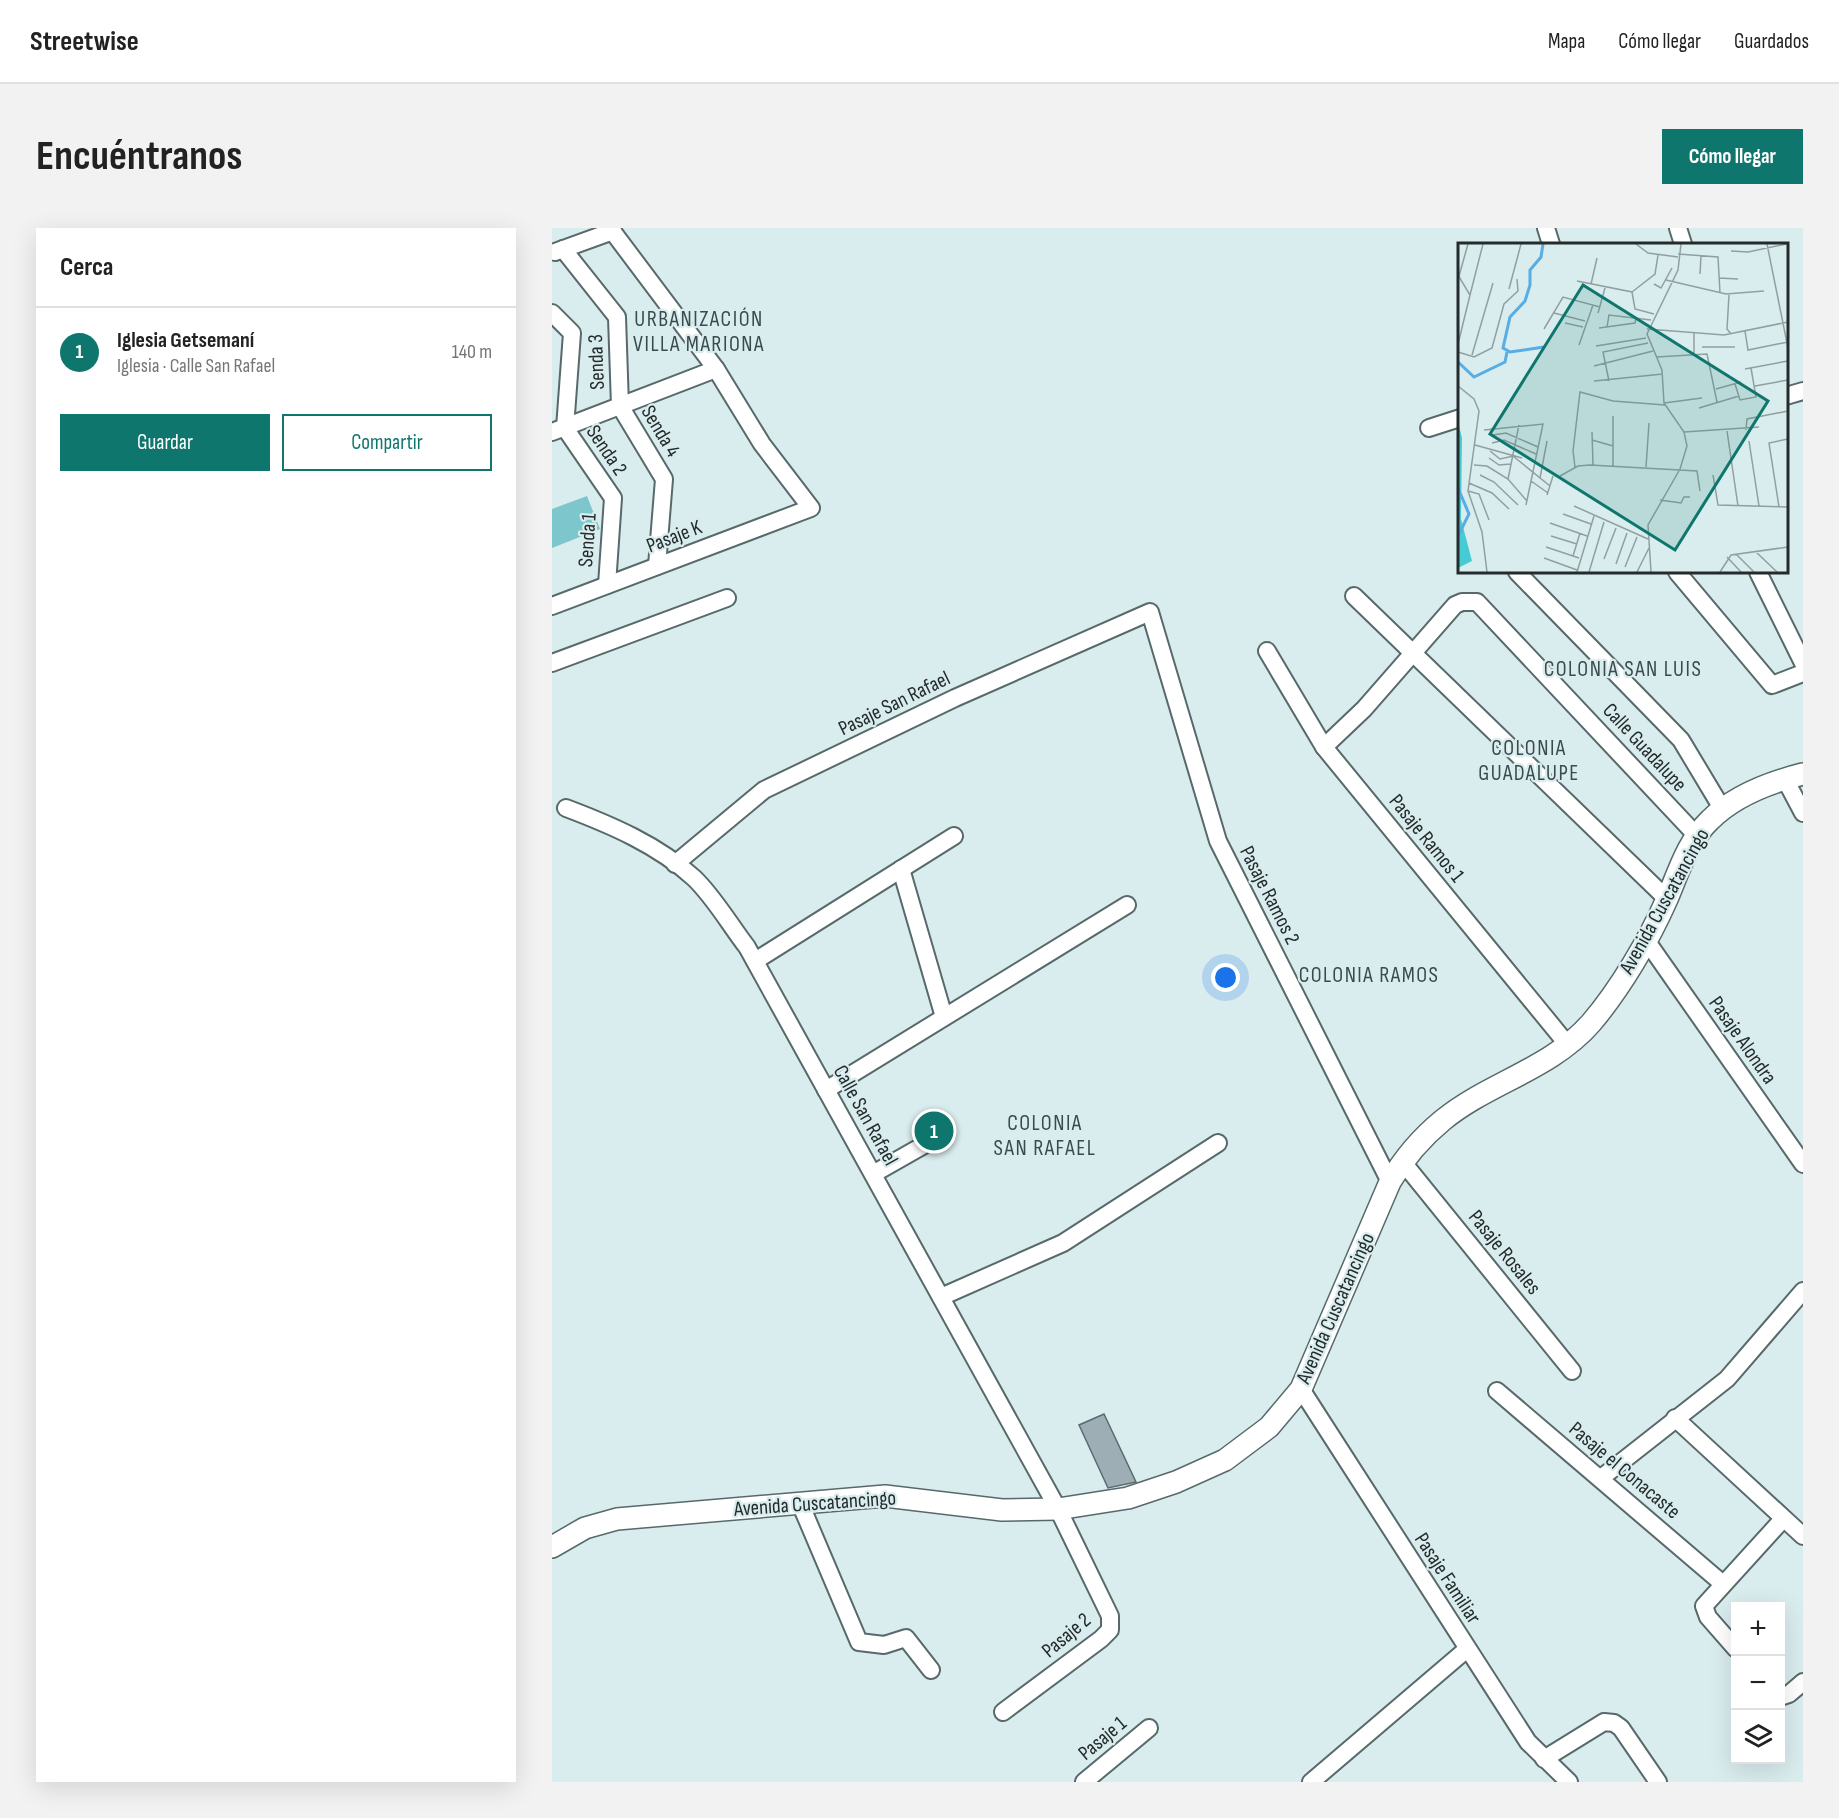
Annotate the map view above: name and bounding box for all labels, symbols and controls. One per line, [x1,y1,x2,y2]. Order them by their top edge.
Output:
text: Streetwise [30,25,139,58]
text: Mapa [1548,29,1585,54]
text: Cómo llegar [1618,29,1701,54]
text: Guardados [1734,29,1809,54]
button: Cómo llegar [1662,129,1803,184]
text: Encuéntranos [36,131,242,182]
inset map [1458,243,1788,573]
text: Cerca [60,252,113,283]
district label: URBANIZACIÓN VILLA MARIONA [633,306,765,358]
text: Iglesia Getsemaní [117,327,254,354]
street label: Senda 3 [583,334,610,390]
text: 1 [76,340,83,364]
text: 140 m [452,340,492,364]
text: Iglesia · Calle San Rafael [117,354,275,378]
street label: Senda 4 [636,401,686,462]
button: Guardar [60,414,270,471]
button: Compartir [282,414,492,471]
street label: Senda 2 [581,420,632,480]
street label: Senda 1 [573,512,602,568]
street label: Pasaje K [643,514,706,558]
district label: COLONIA SAN LUIS [1544,656,1702,683]
street label: Pasaje San Rafael [834,666,954,741]
street label: Calle Guadalupe [1597,698,1692,797]
district label: COLONIA GUADALUPE [1478,735,1580,787]
street label: Pasaje Ramos 1 [1384,789,1470,888]
street label: Avenida Cuscatancingo [1614,824,1715,979]
street label: Pasaje Ramos 2 [1234,842,1305,949]
district label: COLONIA RAMOS [1299,962,1439,989]
your location [1211,963,1240,992]
street label: Pasaje Alondra [1703,992,1782,1089]
street label: Calle San Rafael [828,1061,903,1170]
pin: 1 [914,1108,953,1154]
district label: COLONIA SAN RAFAEL [994,1110,1096,1162]
street label: Pasaje Rosales [1463,1205,1546,1300]
street label: Avenida Cuscatancingo [1291,1229,1380,1388]
street label: Pasaje el Conacaste [1564,1417,1685,1524]
street label: Avenida Cuscatancingo [732,1485,897,1522]
street label: Pasaje Familiar [1409,1528,1486,1628]
map controls [1731,1602,1785,1764]
button: + [1731,1602,1785,1656]
street label: Pasaje 2 [1037,1608,1096,1663]
button: − [1731,1656,1785,1710]
button: layers [1731,1710,1785,1764]
street label: Pasaje 1 [1073,1711,1132,1766]

